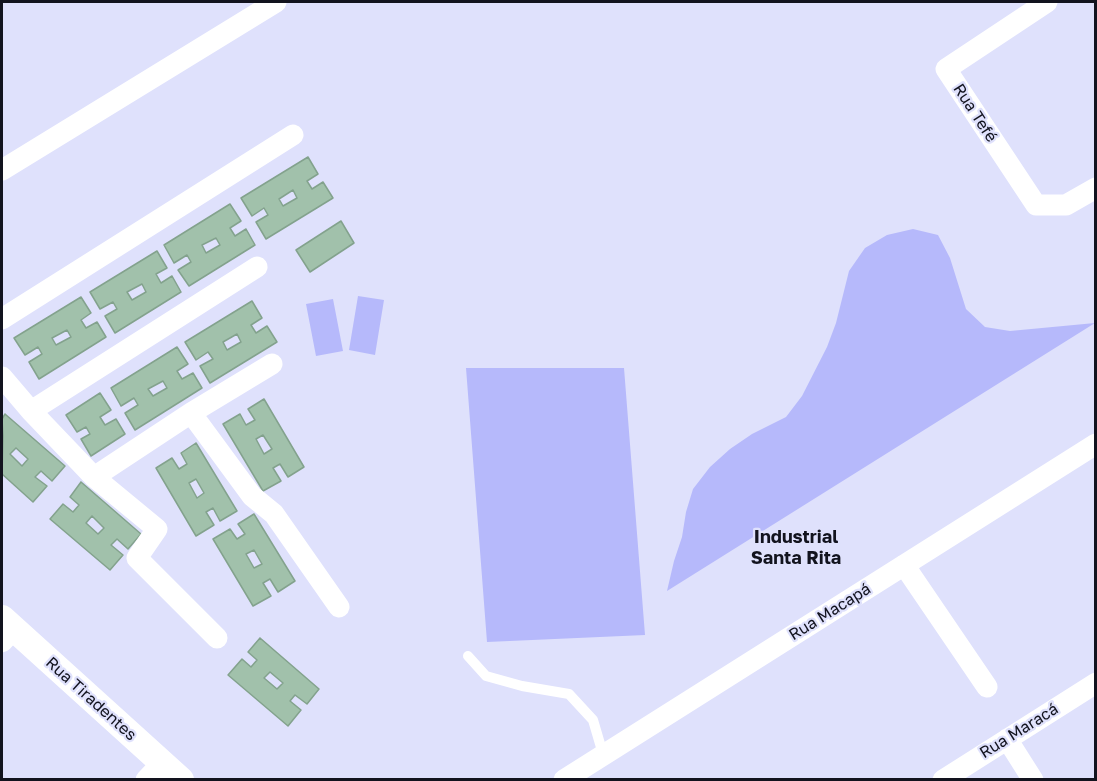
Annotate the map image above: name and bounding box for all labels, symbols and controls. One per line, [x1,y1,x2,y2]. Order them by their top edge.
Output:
street label: Rua Tefé [949,80,1001,146]
district label: Industrial Santa Rita [751,526,841,568]
street label: Rua Macapá [786,579,874,645]
street label: Rua Tiradentes [42,653,140,745]
street label: Rua Maracá [976,699,1062,763]

